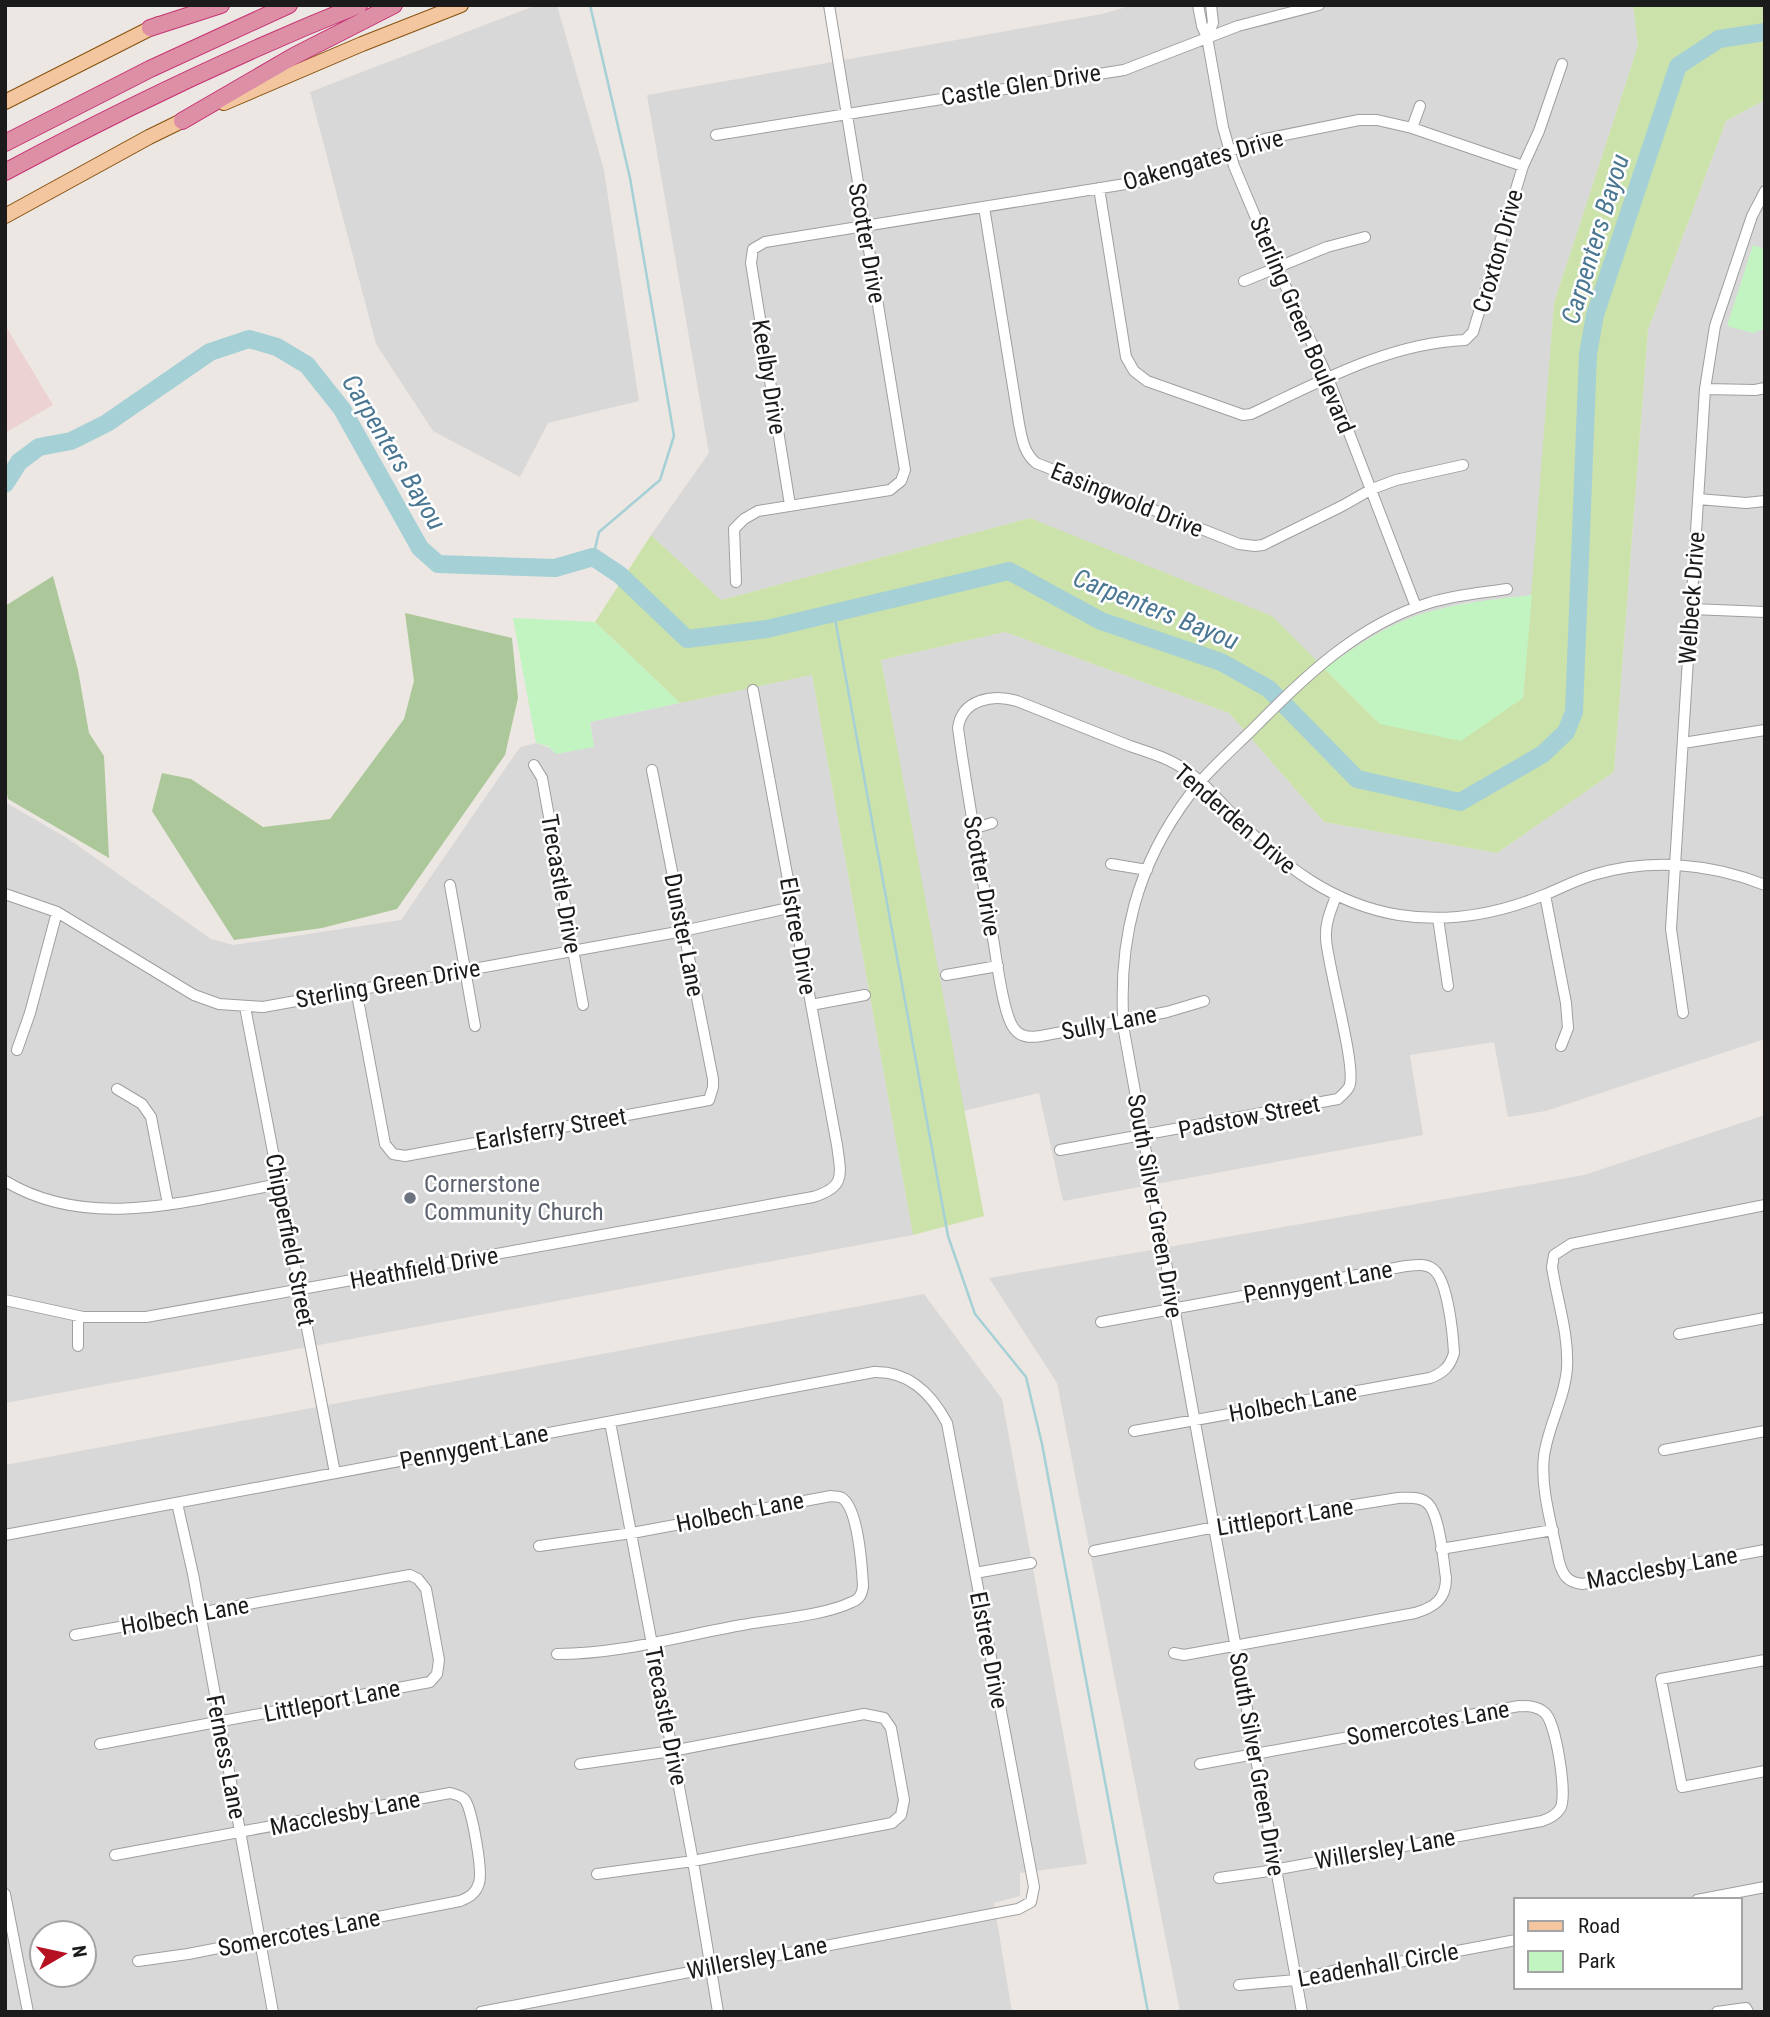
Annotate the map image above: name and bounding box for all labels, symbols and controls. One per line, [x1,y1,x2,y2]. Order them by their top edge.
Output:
street label: Castle Glen Drive [939,59,1103,111]
street label: Oakengates Drive [1120,124,1286,196]
water label: Carpenters Bayou [1555,151,1635,327]
street label: Scotter Drive [843,181,891,305]
street label: Croxton Drive [1467,186,1529,316]
street label: Sterling Green Boulevard [1244,212,1360,438]
street label: Keelby Drive [746,318,792,436]
water label: Carpenters Bayou [336,369,452,535]
street label: Easingwold Drive [1047,457,1207,543]
street label: Welbeck Drive [1673,531,1711,665]
water label: Carpenters Bayou [1069,562,1243,656]
street label: Tenderden Drive [1168,758,1302,880]
street label: Trecastle Drive [535,812,587,956]
street label: Scotter Drive [958,814,1006,938]
street label: Dunster Lane [658,871,710,999]
street label: Elstree Drive [774,875,822,997]
street label: Sterling Green Drive [294,954,482,1014]
street label: Sully Lane [1059,1000,1159,1046]
street label: Padstow Street [1176,1090,1322,1144]
street label: South Silver Green Drive [1122,1092,1188,1320]
street label: Earlsferry Street [474,1102,628,1156]
street label: Chipperfield Street [260,1151,320,1329]
place label: Cornerstone Community Church [424,1170,604,1226]
marker: Cornerstone Community Church [402,1190,418,1206]
street label: Heathfield Drive [348,1241,500,1295]
street label: Pennygent Lane [1241,1255,1395,1309]
street label: Holbech Lane [1227,1378,1359,1428]
street label: Pennygent Lane [397,1419,551,1475]
street label: Holbech Lane [674,1486,806,1538]
street label: Littleport Lane [1215,1492,1355,1542]
street label: Macclesby Lane [1584,1541,1740,1595]
street label: Elstree Drive [964,1589,1014,1711]
street label: Holbech Lane [119,1591,251,1641]
street label: Trecastle Drive [639,1644,693,1788]
street label: South Silver Green Drive [1224,1650,1290,1878]
street label: Littleport Lane [262,1674,402,1728]
street label: Ferness Lane [200,1693,252,1821]
street label: Somercotes Lane [1345,1695,1511,1751]
street label: Macclesby Lane [267,1785,423,1841]
street label: Willersley Lane [1313,1823,1457,1875]
legend [1514,1898,1742,1989]
street label: Somercotes Lane [216,1904,382,1962]
text: Road [1578,1914,1620,1938]
north arrow [28,1919,98,1989]
street label: Willersley Lane [685,1931,829,1985]
street label: Leadenhall Circle [1295,1937,1461,1993]
text: N [67,1944,92,1959]
text: Park [1578,1949,1616,1973]

